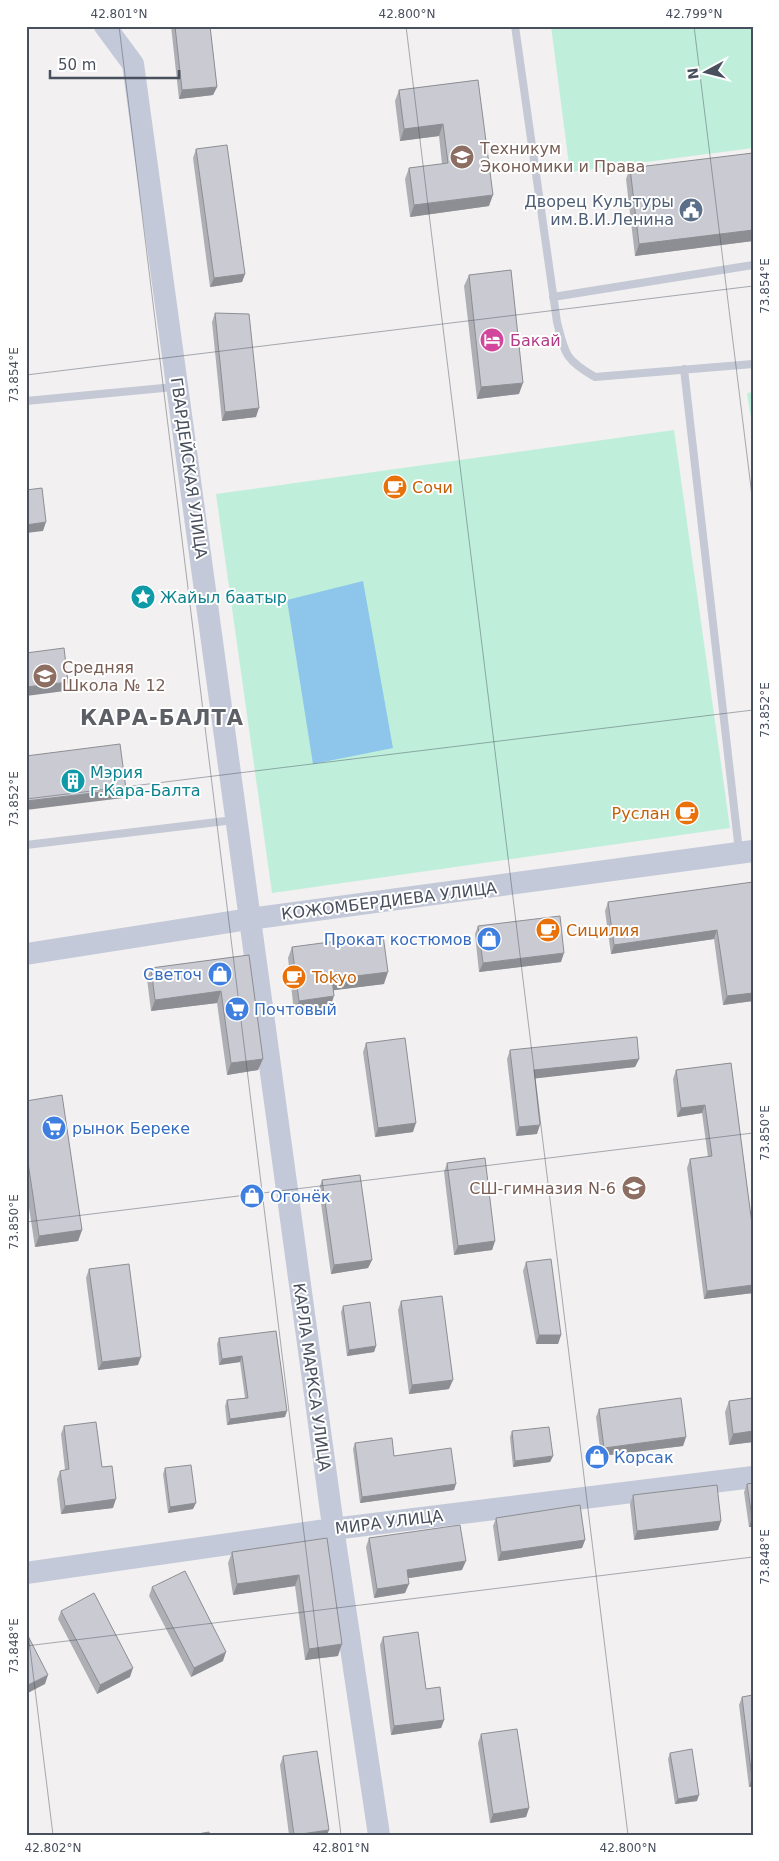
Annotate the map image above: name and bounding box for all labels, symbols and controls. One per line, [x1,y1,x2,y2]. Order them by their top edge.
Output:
text: 42.801°N [91,7,147,21]
text: 42.800°N [379,7,435,21]
text: 42.799°N [666,7,722,21]
scale bar [50,48,179,80]
north arrow [682,48,732,98]
text: 50 m [58,56,96,74]
text: N [684,67,702,80]
place label: Техникум Экономики и Права [479,139,645,176]
school or university icon: Техникум Экономики и Права [449,144,475,170]
place label: Дворец Культуры им.В.И.Ленина [524,192,674,229]
public building icon: Дворец Культуры им.В.И.Ленина [678,197,704,223]
text: 73.854°E [758,258,772,314]
hotel icon: Бакай [479,327,505,353]
place label: Бакай [510,331,561,350]
text: 73.854°E [7,347,21,403]
street label: ГВАРДЕЙСКАЯ УЛИЦА [167,376,211,560]
cafe icon: Сочи [382,474,408,500]
place label: Сочи [412,478,453,497]
place icon: Жайыл баатыр [130,584,156,610]
place label: Жайыл баатыр [160,588,287,607]
place label: Средняя Школа № 12 [62,658,166,695]
school or university icon: Средняя Школа № 12 [32,663,58,689]
text: 73.852°E [758,682,772,738]
district label: КАРА-БАЛТА [80,706,244,730]
place label: Мэрия г.Кара-Балта [90,763,201,800]
building icon: Мэрия г.Кара-Балта [60,768,86,794]
text: 73.852°E [7,771,21,827]
cafe icon: Руслан [674,800,700,826]
place label: Руслан [612,804,670,823]
street label: КОЖОМБЕРДИЕВА УЛИЦА [280,878,498,924]
cafe icon: Сицилия [535,917,561,943]
place label: Сицилия [566,921,639,940]
shop icon: Прокат костюмов [476,926,502,952]
place label: Прокат костюмов [324,930,472,949]
shop icon: Светоч [207,961,233,987]
cafe icon: Tokyo [281,964,307,990]
place label: Светоч [143,965,202,984]
place label: Tokyo [311,968,357,987]
supermarket icon: Почтовый [224,996,250,1022]
place label: Почтовый [254,1000,337,1019]
text: 73.850°E [758,1105,772,1161]
supermarket icon: рынок Береке [41,1115,67,1141]
place label: рынок Береке [72,1119,190,1138]
school or university icon: СШ-гимназия N-6 [621,1175,647,1201]
place label: СШ-гимназия N-6 [469,1179,616,1198]
shop icon: Огонёк [239,1183,265,1209]
place label: Огонёк [270,1187,331,1206]
text: 73.850°E [7,1194,21,1250]
street label: КАРЛА МАРКСА УЛИЦА [289,1282,335,1472]
shop icon: Корсак [584,1444,610,1470]
place label: Корсак [614,1448,674,1467]
street label: МИРА УЛИЦА [334,1506,444,1538]
text: 73.848°E [758,1529,772,1585]
text: 73.848°E [7,1618,21,1674]
text: 42.802°N [25,1841,81,1855]
text: 42.801°N [313,1841,369,1855]
text: 42.800°N [600,1841,656,1855]

